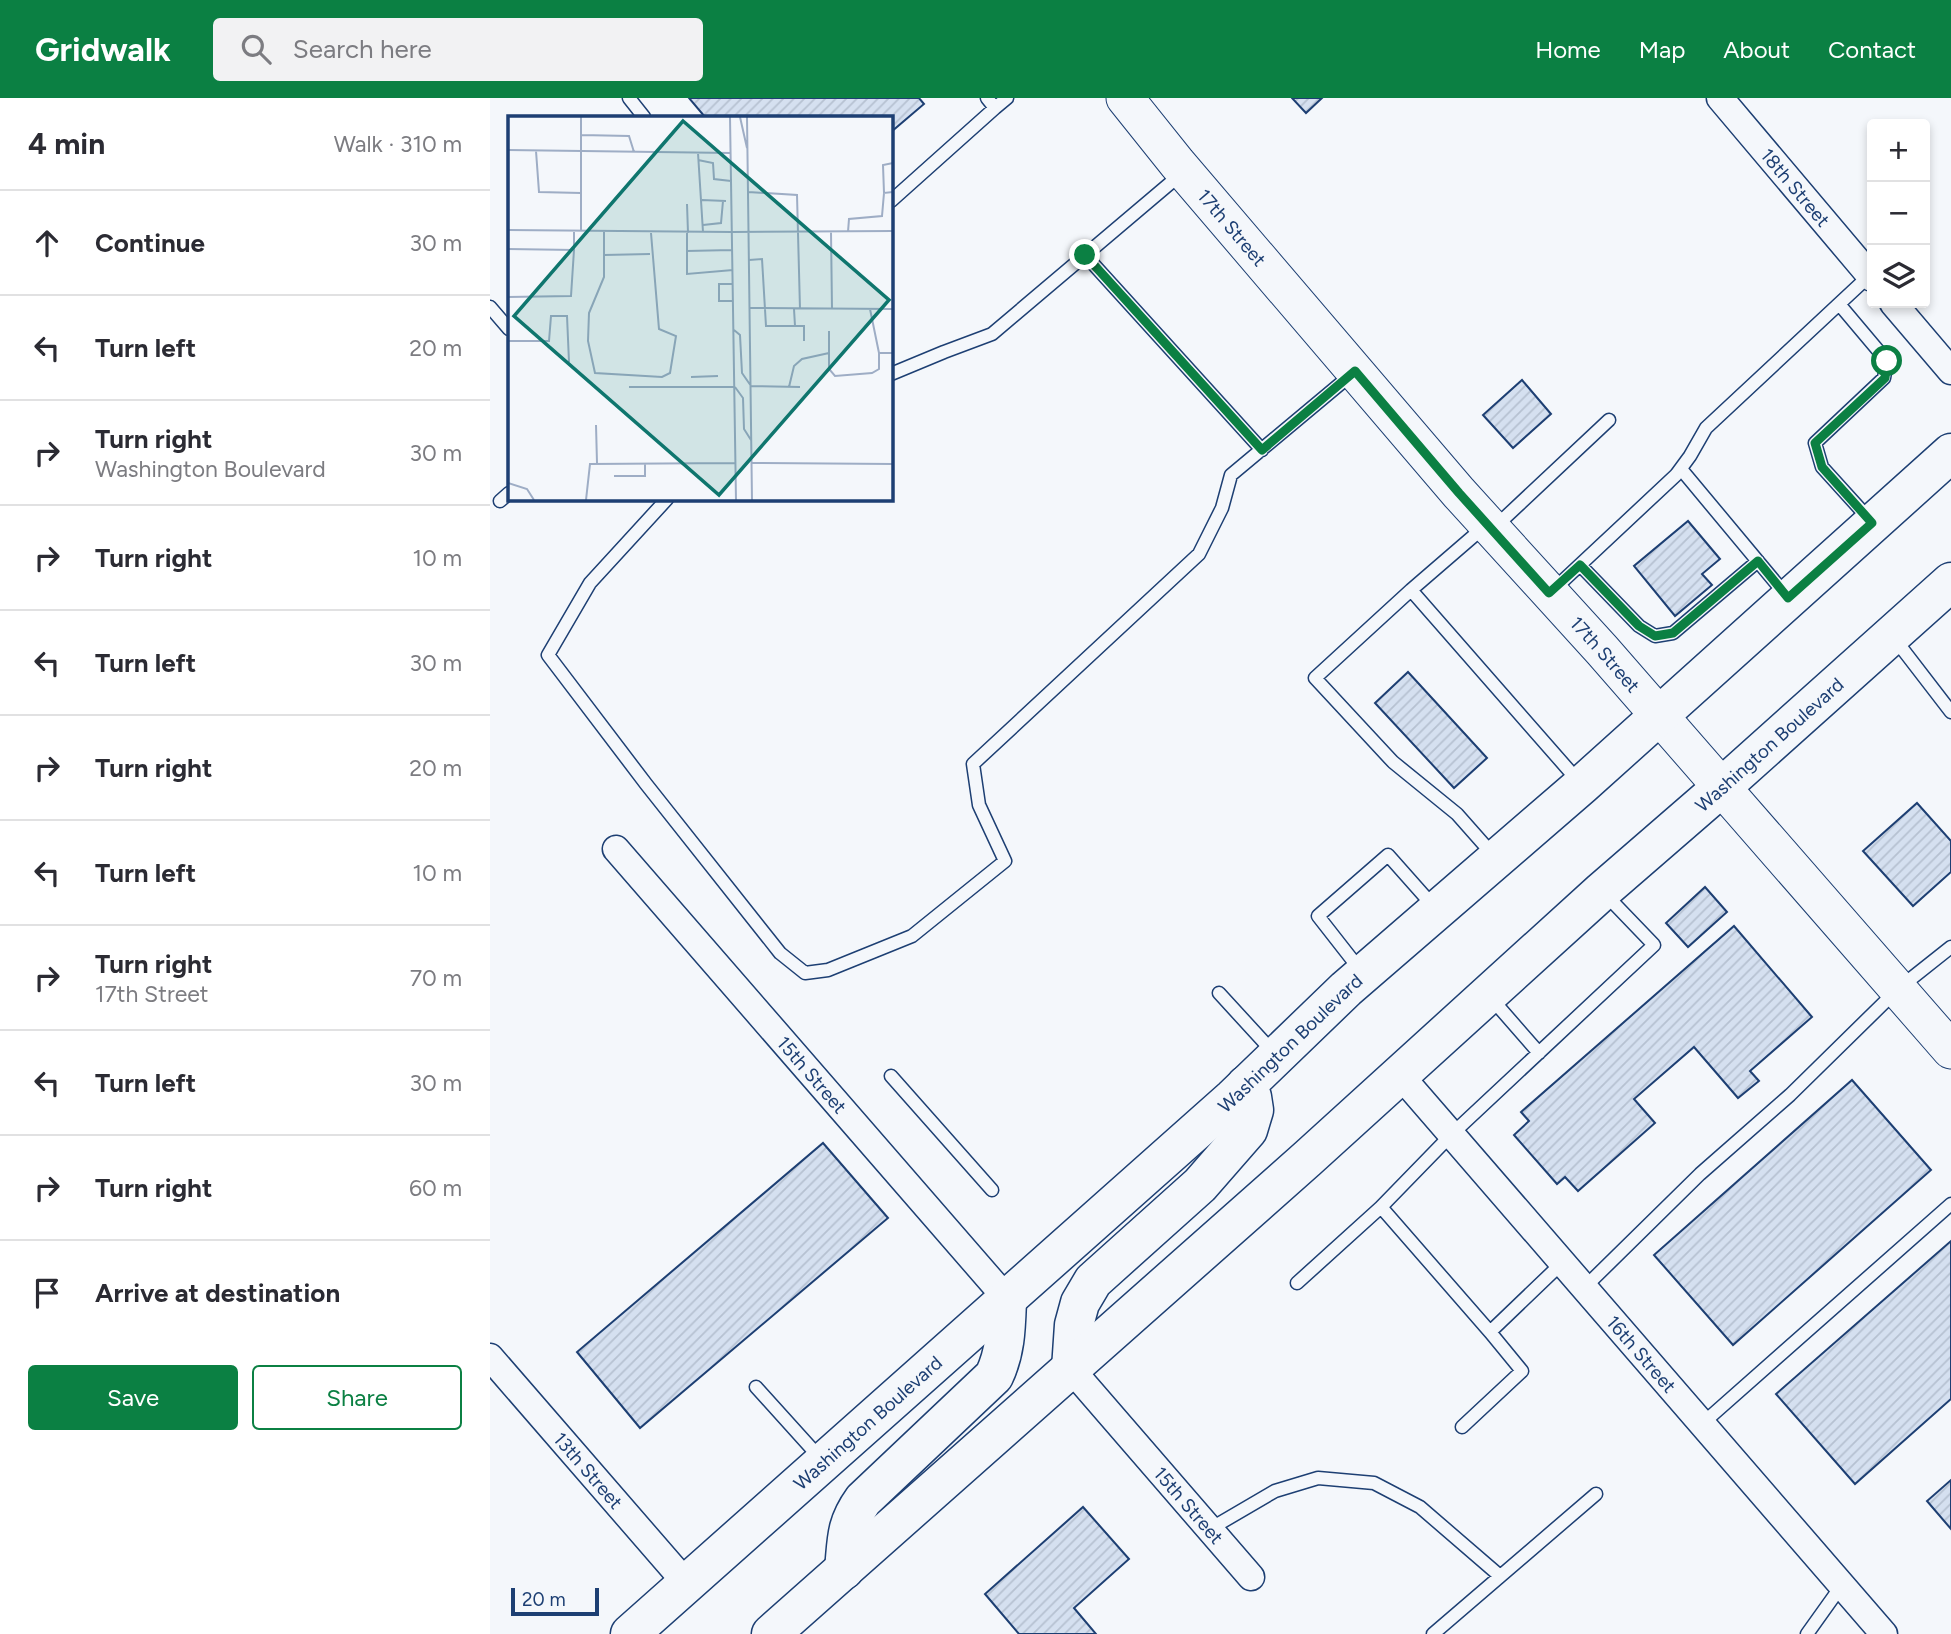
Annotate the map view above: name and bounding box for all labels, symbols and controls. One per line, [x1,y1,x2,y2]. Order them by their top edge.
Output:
search box [213,18,703,81]
text: Gridwalk [35,30,171,69]
icon: search [237,30,275,68]
text: Search here [293,33,432,65]
text: Home [1535,35,1601,64]
text: Map [1639,35,1685,64]
text: About [1723,35,1790,64]
text: Contact [1828,35,1916,64]
inset map [508,116,892,500]
map controls [1867,119,1930,308]
button: + [1867,119,1930,182]
text: 4 min [28,125,105,162]
text: Walk · 310 m [334,130,462,158]
street label: 18th Street [1756,144,1835,232]
button: − [1867,182,1930,245]
street label: 17th Street [1192,185,1271,271]
icon: ahead [28,224,66,262]
text: Continue [95,227,205,259]
text: 30 m [409,229,462,257]
route end [1069,239,1100,270]
button: layers [1867,245,1930,308]
icon: left [28,329,66,367]
text: Turn left [95,332,196,364]
text: 20 m [409,334,462,362]
route start [1871,345,1902,376]
text: Turn right [95,423,212,455]
icon: right [28,434,66,472]
text: 30 m [409,439,462,467]
text: Washington Boulevard [95,455,326,483]
icon: right [28,539,66,577]
text: Turn right [95,542,212,574]
text: 10 m [413,544,462,572]
street label: 17th Street [1565,612,1645,697]
icon: left [28,644,66,682]
text: Turn left [95,647,196,679]
text: 30 m [409,649,462,677]
street label: Washington Boulevard [1691,673,1848,817]
icon: right [28,749,66,787]
text: Turn right [95,752,212,784]
text: 20 m [409,754,462,782]
icon: left [28,854,66,892]
text: Turn left [95,857,196,889]
text: 10 m [413,859,462,887]
text: Turn right [95,948,212,980]
icon: right [28,959,66,997]
text: 70 m [410,964,462,992]
street label: Washington Boulevard [1214,969,1367,1118]
text: 17th Street [95,980,208,1008]
street label: 15th Street [772,1032,851,1118]
icon: left [28,1064,66,1102]
text: Turn left [95,1067,196,1099]
text: 30 m [409,1069,462,1097]
icon: right [28,1169,66,1207]
text: Turn right [95,1172,212,1204]
text: 60 m [409,1174,462,1202]
icon: arrive [28,1274,66,1312]
text: Arrive at destination [95,1277,340,1309]
street label: 16th Street [1602,1311,1681,1397]
street label: Washington Boulevard [789,1351,947,1495]
button: Save [28,1365,238,1430]
button: Share [252,1365,462,1430]
street label: 13th Street [548,1428,627,1514]
street label: 15th Street [1149,1462,1228,1549]
scale bar [511,1585,598,1617]
text: 20 m [522,1588,566,1611]

